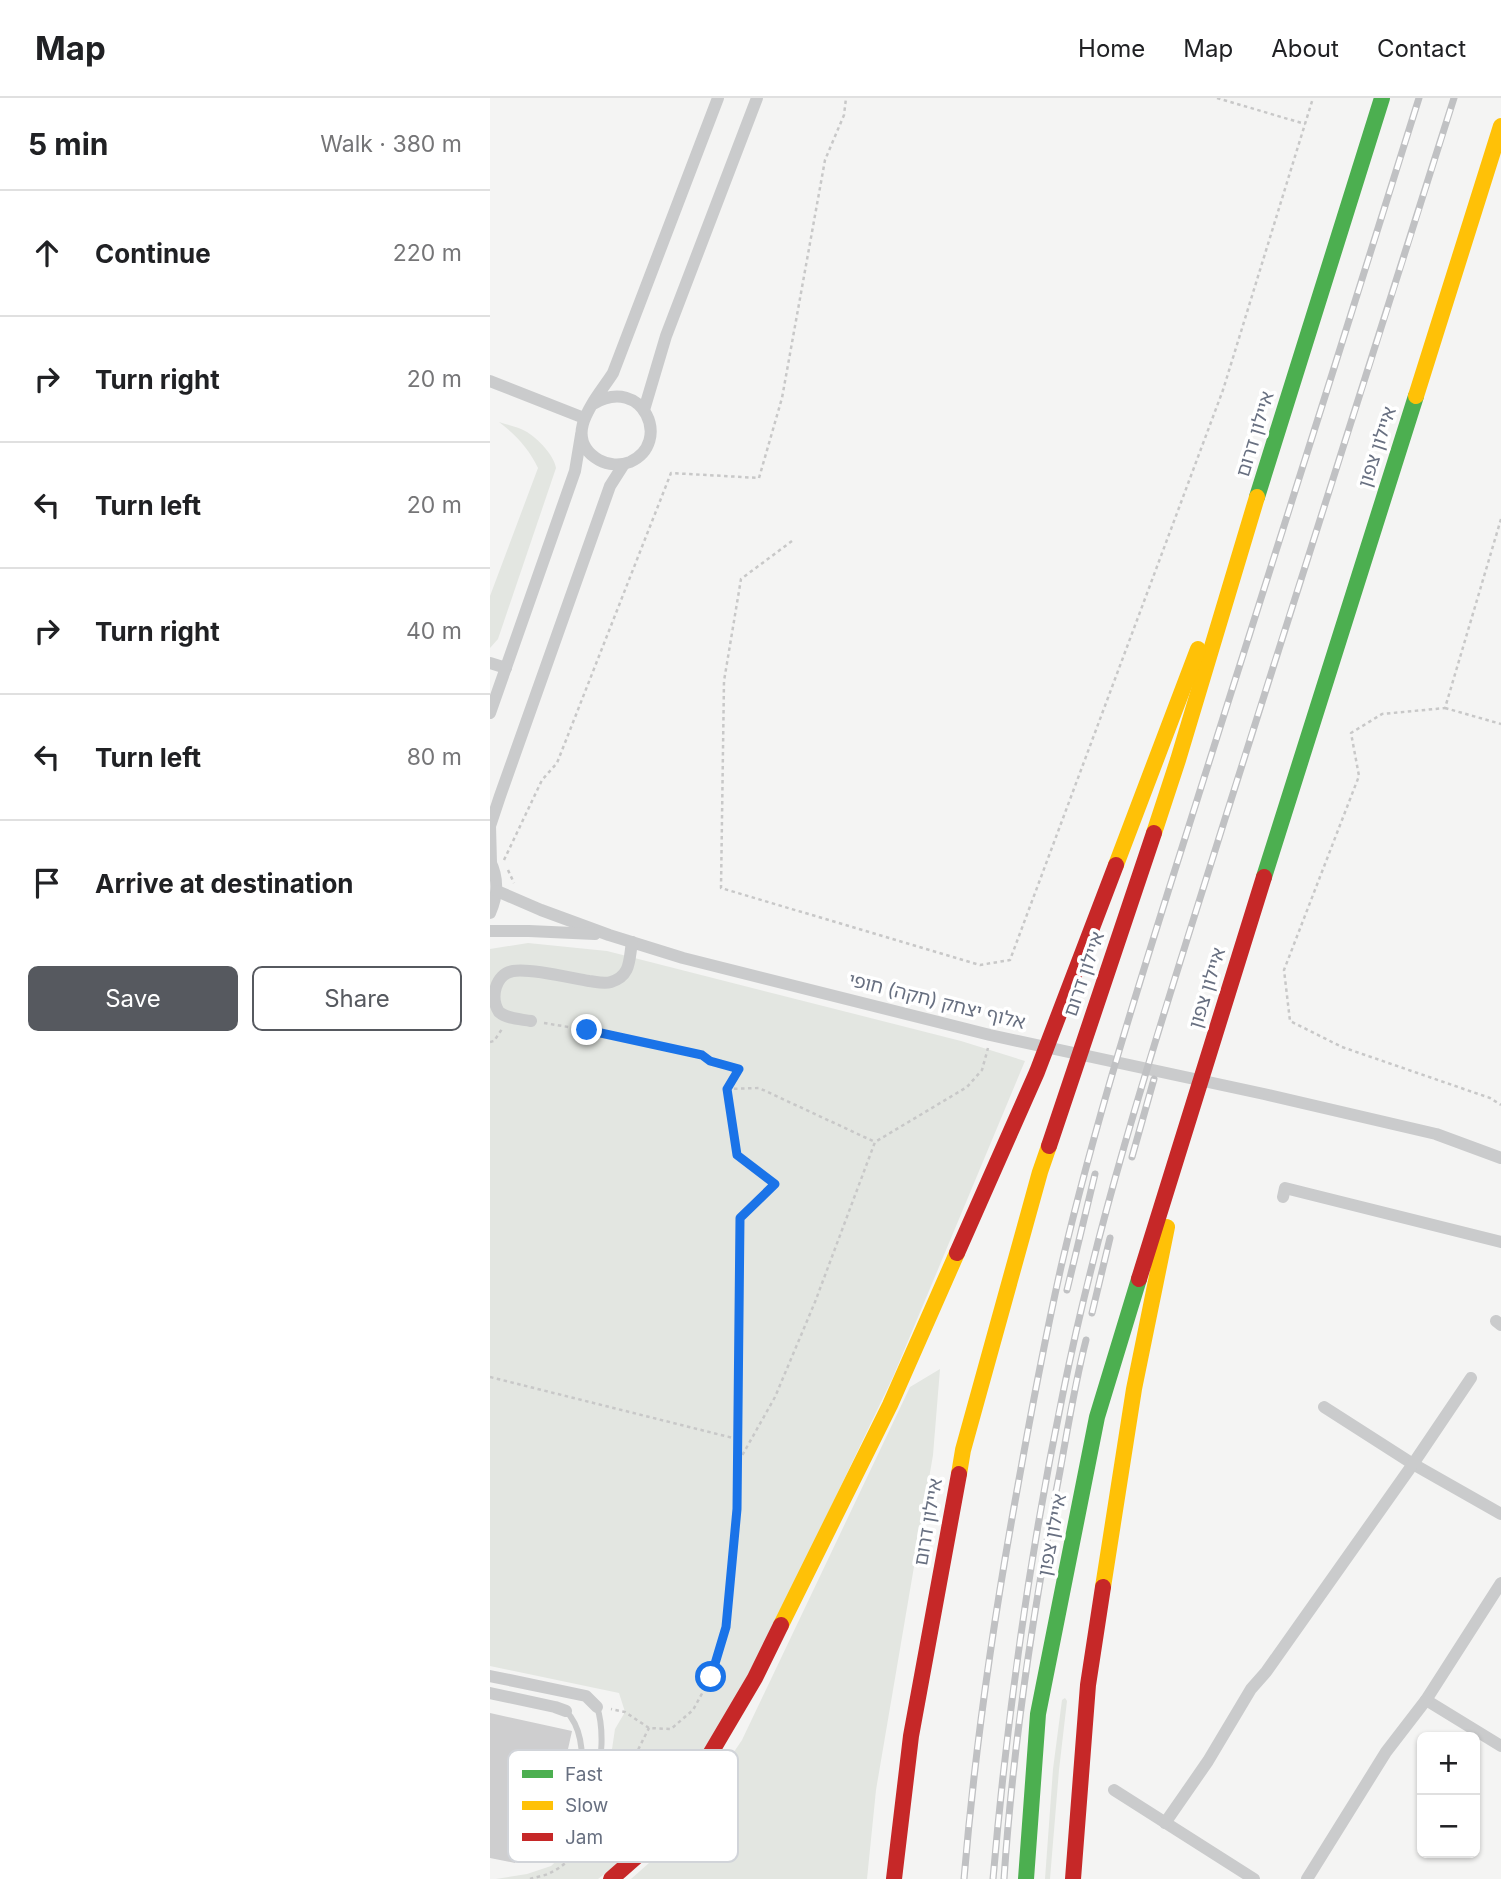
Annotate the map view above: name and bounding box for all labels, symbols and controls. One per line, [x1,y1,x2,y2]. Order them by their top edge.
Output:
text: Map [35,28,106,68]
text: Home [1078,34,1145,63]
text: Map [1183,34,1233,63]
text: About [1271,34,1339,63]
text: Contact [1377,34,1466,63]
text: 5 min [28,126,108,162]
text: Walk · 380 m [320,130,462,158]
icon: ahead [28,234,66,272]
text: Continue [95,238,211,269]
text: 220 m [393,239,462,267]
icon: right [28,360,66,398]
text: Turn right [95,364,220,395]
text: 20 m [407,365,462,393]
street label: איילון דרום [1231,388,1279,480]
street label: איילון צפון [1353,404,1401,490]
icon: left [28,486,66,524]
text: Turn left [95,490,201,521]
text: 20 m [407,491,462,519]
icon: right [28,612,66,650]
text: Turn right [95,616,220,647]
text: 40 m [406,617,462,645]
icon: left [28,738,66,776]
text: Turn left [95,742,201,773]
text: 80 m [407,743,462,771]
icon: arrive [28,864,66,902]
text: Arrive at destination [95,868,354,899]
street label: איילון דרום [1059,929,1109,1019]
street label: איילון צפון [1184,945,1230,1031]
button: Save [28,966,238,1031]
button: Share [252,966,462,1031]
street label: אלוף יצחק (חקה) חופי [846,968,1028,1034]
route end [571,1014,602,1045]
street label: איילון דרום [909,1477,947,1567]
street label: איילון צפון [1033,1492,1071,1578]
route start [695,1661,726,1692]
map controls [1417,1732,1480,1858]
button: + [1417,1732,1480,1795]
legend [508,1750,738,1862]
text: Fast [565,1763,603,1786]
text: Slow [565,1794,608,1817]
button: − [1417,1795,1480,1858]
text: Jam [565,1826,603,1849]

